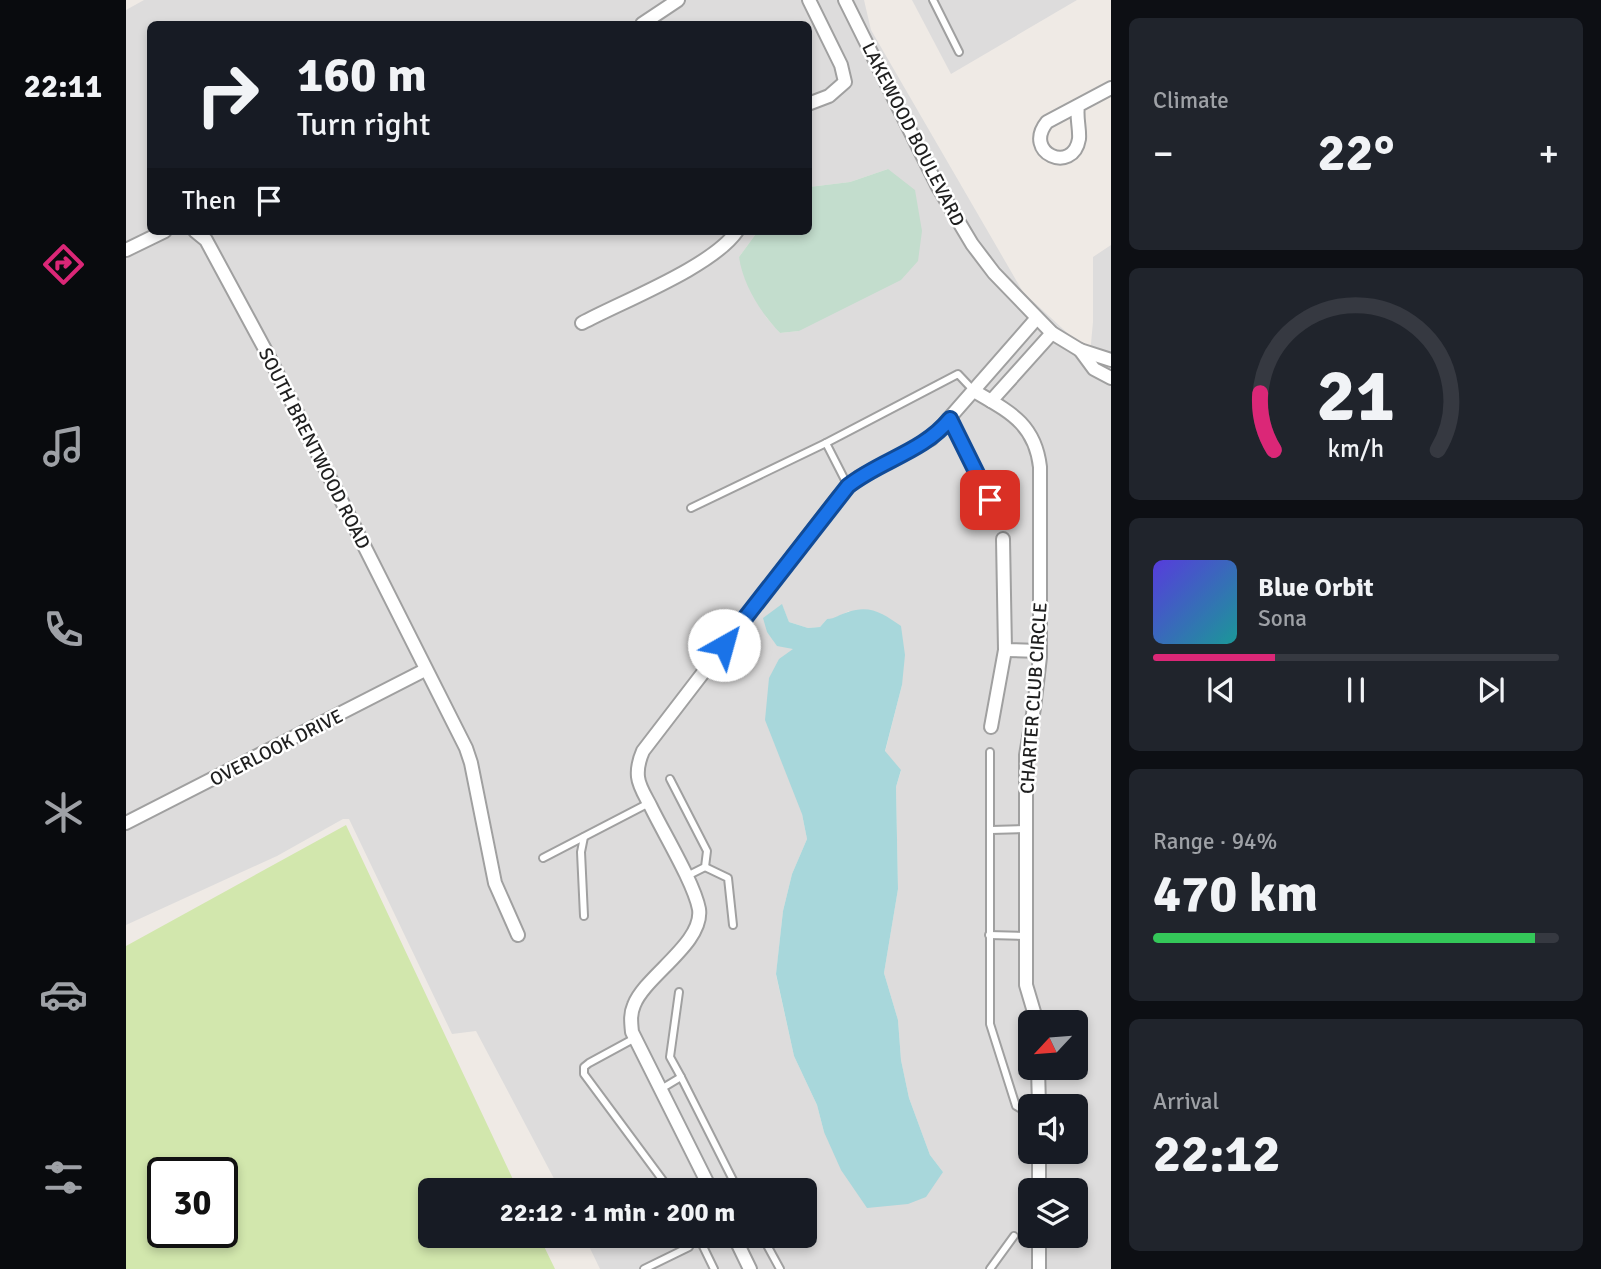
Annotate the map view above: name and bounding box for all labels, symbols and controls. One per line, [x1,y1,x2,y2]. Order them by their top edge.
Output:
street label: LAKEWOOD BOULEVARD [856,38,970,230]
text: 160 m [297,45,427,105]
icon: right [182,49,273,140]
text: 22:11 [24,67,102,106]
text: Climate [1153,86,1229,115]
text: Turn right [297,105,430,144]
text: 22° [1318,121,1394,185]
text: − [1153,130,1174,177]
text: + [1538,130,1559,177]
icon: arrive [250,182,288,220]
text: Then [182,185,236,217]
icon: directions [39,240,88,289]
street label: SOUTH BRENTWOOD ROAD [253,344,375,553]
text: 21 [1317,353,1395,442]
icon: music [39,422,88,471]
text: km/h [1328,433,1384,464]
pin [960,470,1020,530]
icon: arrive [971,481,1009,519]
text: Blue Orbit [1258,572,1374,604]
street label: CHARTER CLUB CIRCLE [1015,601,1053,795]
text: Sona [1258,604,1307,633]
icon: phone [39,605,88,654]
position arrow [687,608,761,682]
icon: previous [1202,671,1240,709]
icon: pause [1337,671,1375,709]
icon: next [1472,671,1510,709]
street label: OVERLOOK DRIVE [206,704,347,792]
icon: climate [39,788,88,837]
text: Range · 94% [1153,827,1277,856]
text: 470 km [1153,862,1318,926]
icon: car [39,970,88,1019]
north arrow [1018,1010,1088,1080]
map controls [1018,1010,1088,1248]
text: Arrival [1153,1087,1219,1116]
button: sound [1018,1094,1088,1164]
text: 22:12 [1153,1122,1281,1186]
icon: filters [39,1153,88,1202]
speed limit sign: 30 [147,1157,238,1248]
button: layers [1018,1178,1088,1248]
text: 22:12 · 1 min · 200 m [500,1197,735,1229]

